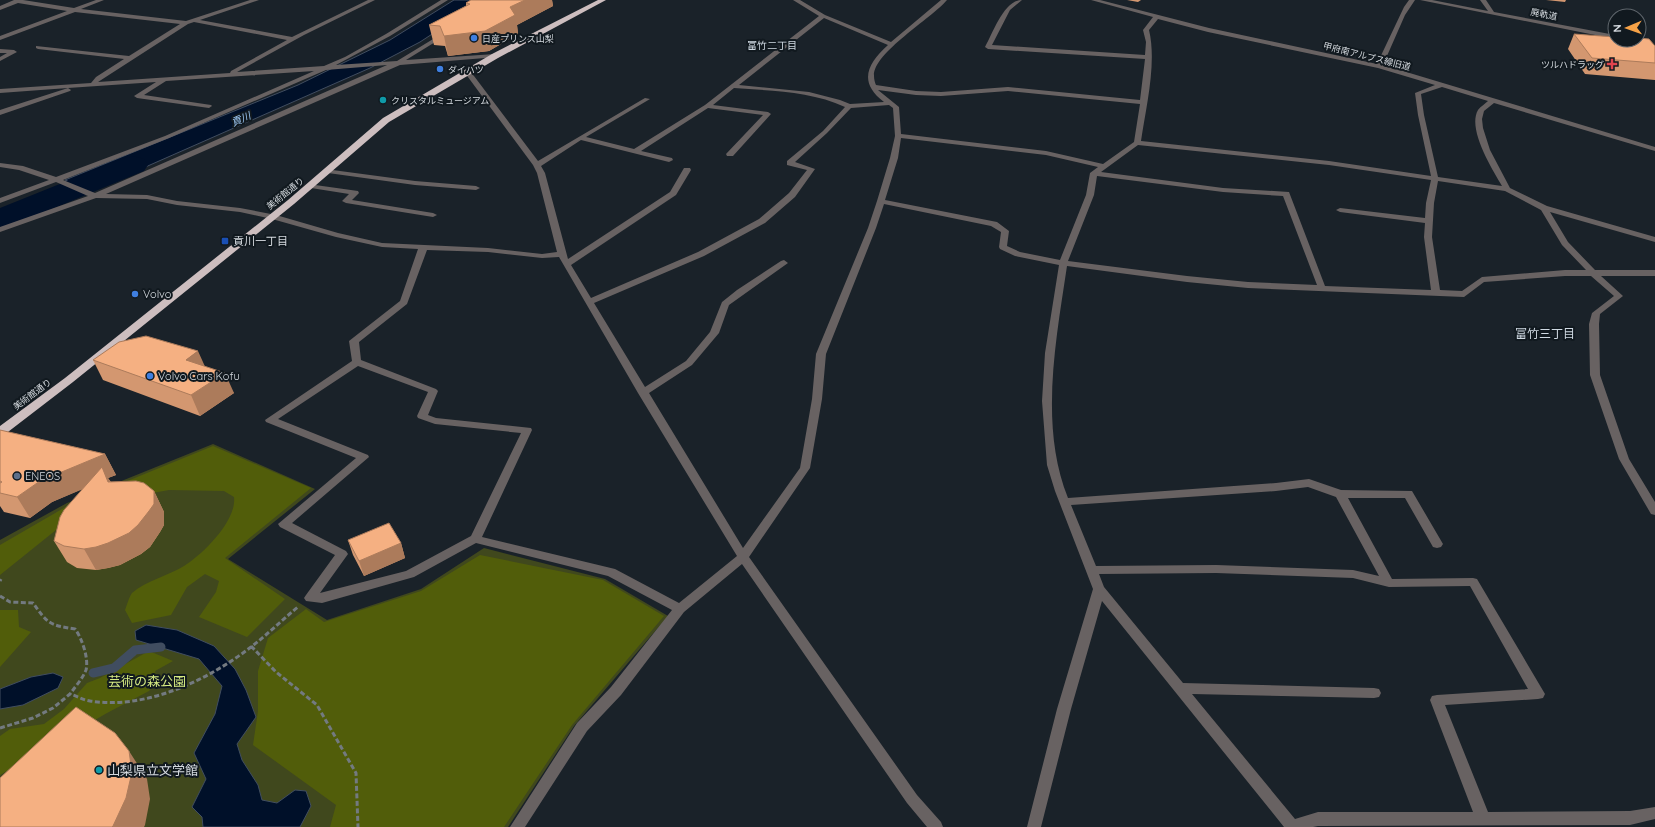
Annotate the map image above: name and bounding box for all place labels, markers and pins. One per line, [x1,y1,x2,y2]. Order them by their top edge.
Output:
marker: 日産プリンス山梨 [469,33,479,43]
place label: 日産プリンス山梨 [482,33,554,44]
place label: ツルハドラッグ [1541,59,1604,70]
marker: ツルハドラッグ [1607,59,1617,69]
marker: ダイハツ [435,64,445,74]
place label: ダイハツ [448,64,484,75]
marker: クリスタルミュージアム [378,95,388,105]
place label: クリスタルミュージアム [391,95,489,106]
place label: 貢川一丁目 [233,234,288,248]
marker: 貢川一丁目 [220,236,230,246]
place label: Volvo [143,287,172,301]
marker: Volvo [130,289,140,299]
place label: Volvo Cars Kofu [158,369,240,383]
marker: Volvo Cars Kofu [145,371,155,381]
place label: ENEOS [25,469,60,483]
marker: ENEOS [12,471,22,481]
place label: 山梨県立文学館 [107,762,198,778]
marker: 山梨県立文学館 [94,765,104,775]

